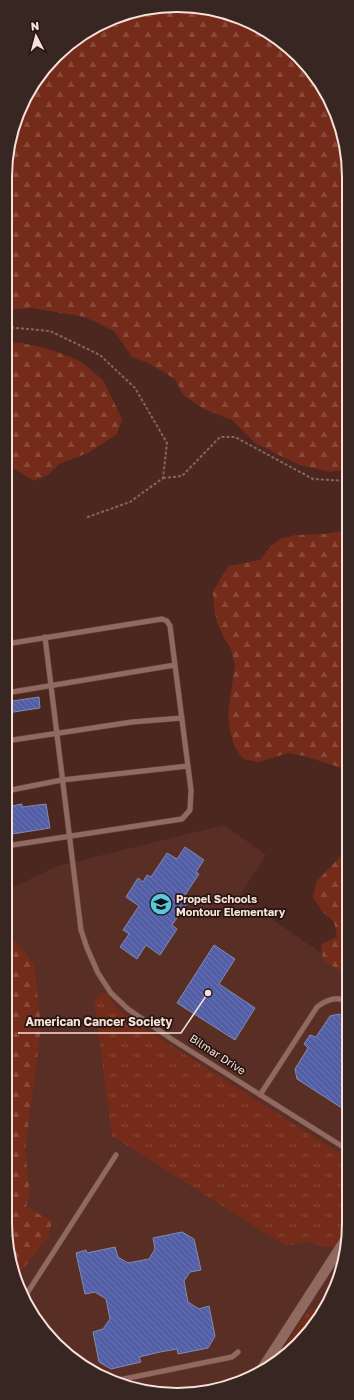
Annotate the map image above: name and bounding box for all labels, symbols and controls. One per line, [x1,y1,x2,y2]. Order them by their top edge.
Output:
north arrow [16,16,56,56]
text: N [30,19,40,32]
school or university icon: Propel Schools Montour Elementary [148,891,174,917]
place label: Propel Schools Montour Elementary [176,892,286,918]
callout: American Cancer Society [18,1009,181,1033]
text: American Cancer Society [25,1014,173,1029]
street label: Bilmar Drive [188,1031,248,1077]

